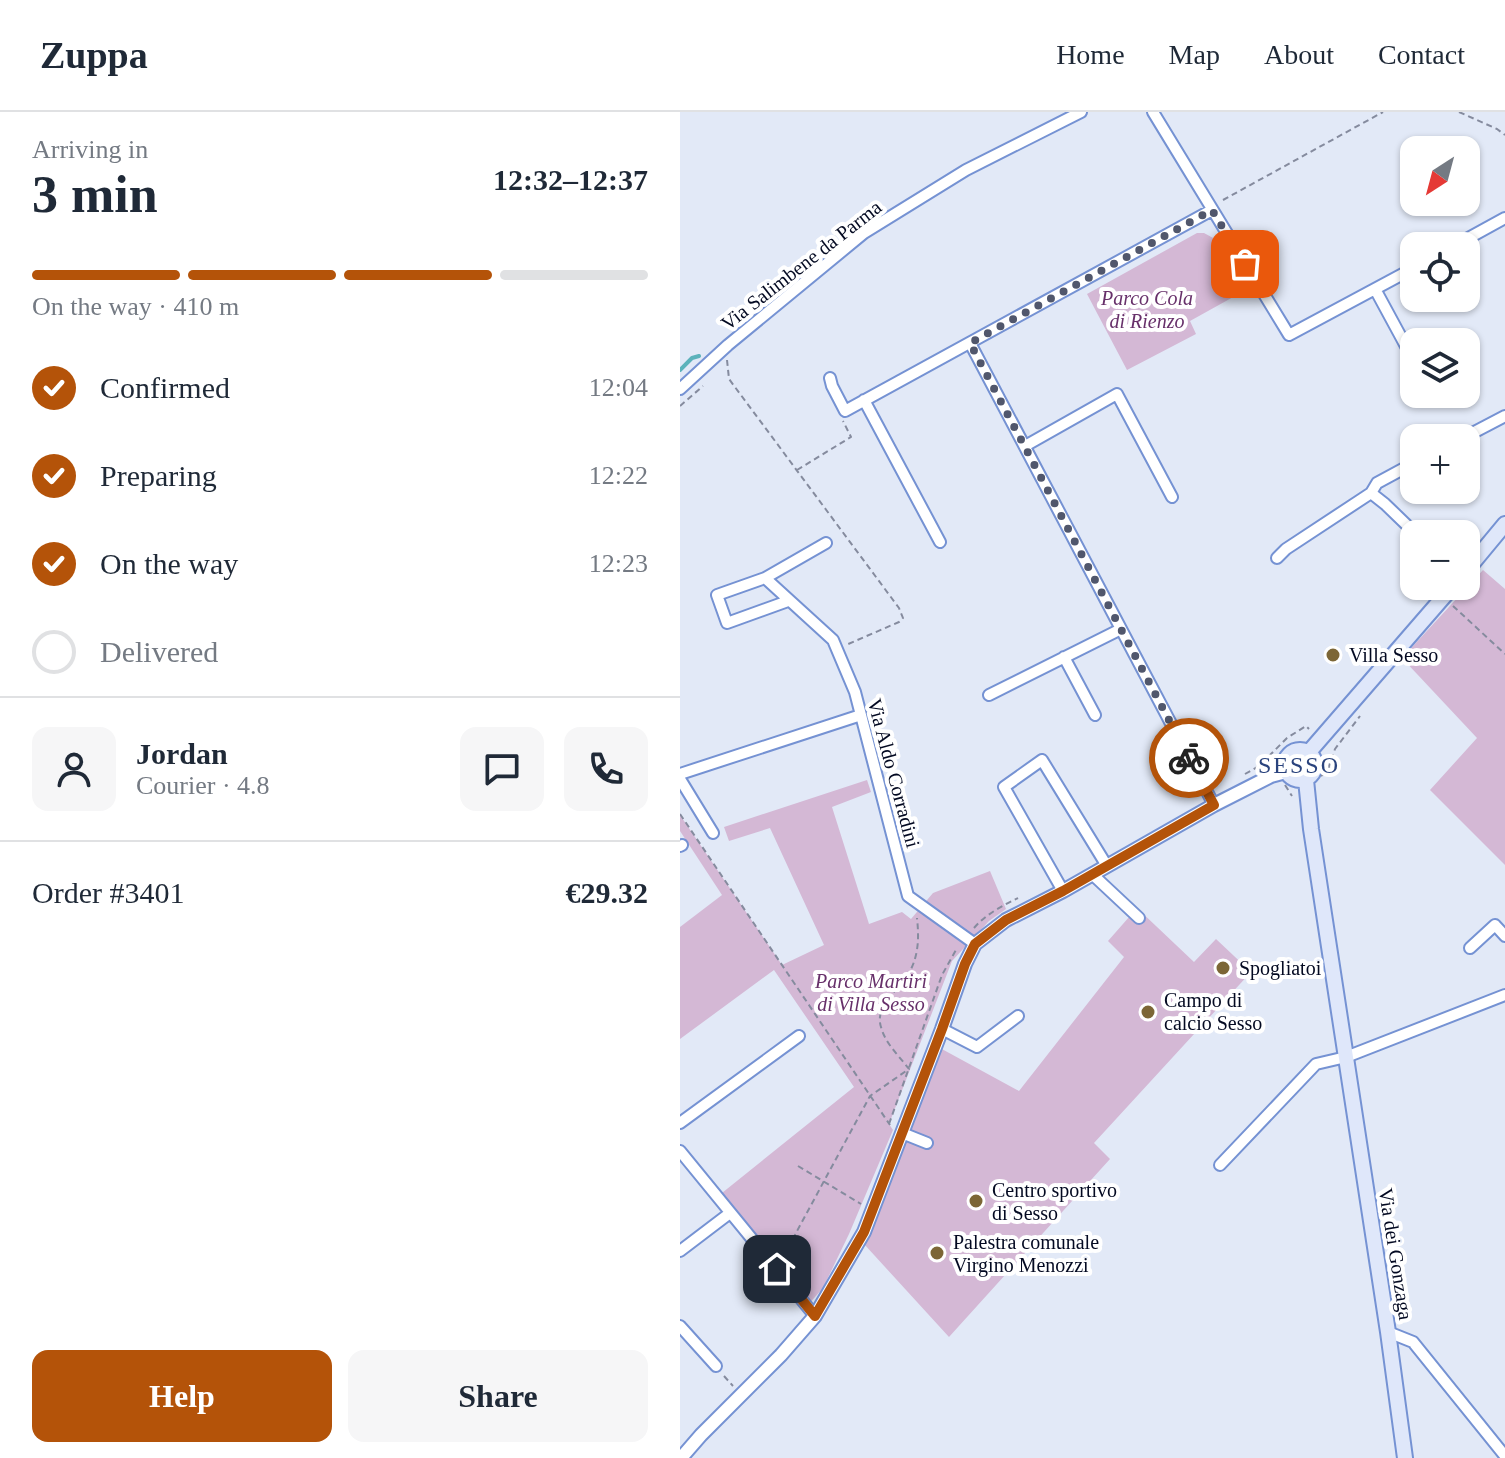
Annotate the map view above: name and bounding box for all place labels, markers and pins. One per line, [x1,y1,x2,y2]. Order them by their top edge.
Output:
pin [1211,230,1279,298]
place label: Villa Sesso [1349,644,1438,666]
marker: Villa Sesso [1324,646,1342,664]
place label: Spogliatoi [1239,957,1322,980]
marker: Spogliatoi [1214,959,1232,977]
place label: Campo di calcio Sesso [1164,989,1262,1034]
marker: Campo di calcio Sesso [1139,1003,1157,1021]
place label: Centro sportivo di Sesso [992,1179,1117,1224]
marker: Centro sportivo di Sesso [967,1192,985,1210]
place label: Palestra comunale Virgino Menozzi [953,1231,1099,1277]
pin [743,1235,811,1303]
marker: Palestra comunale Virgino Menozzi [928,1244,946,1262]

